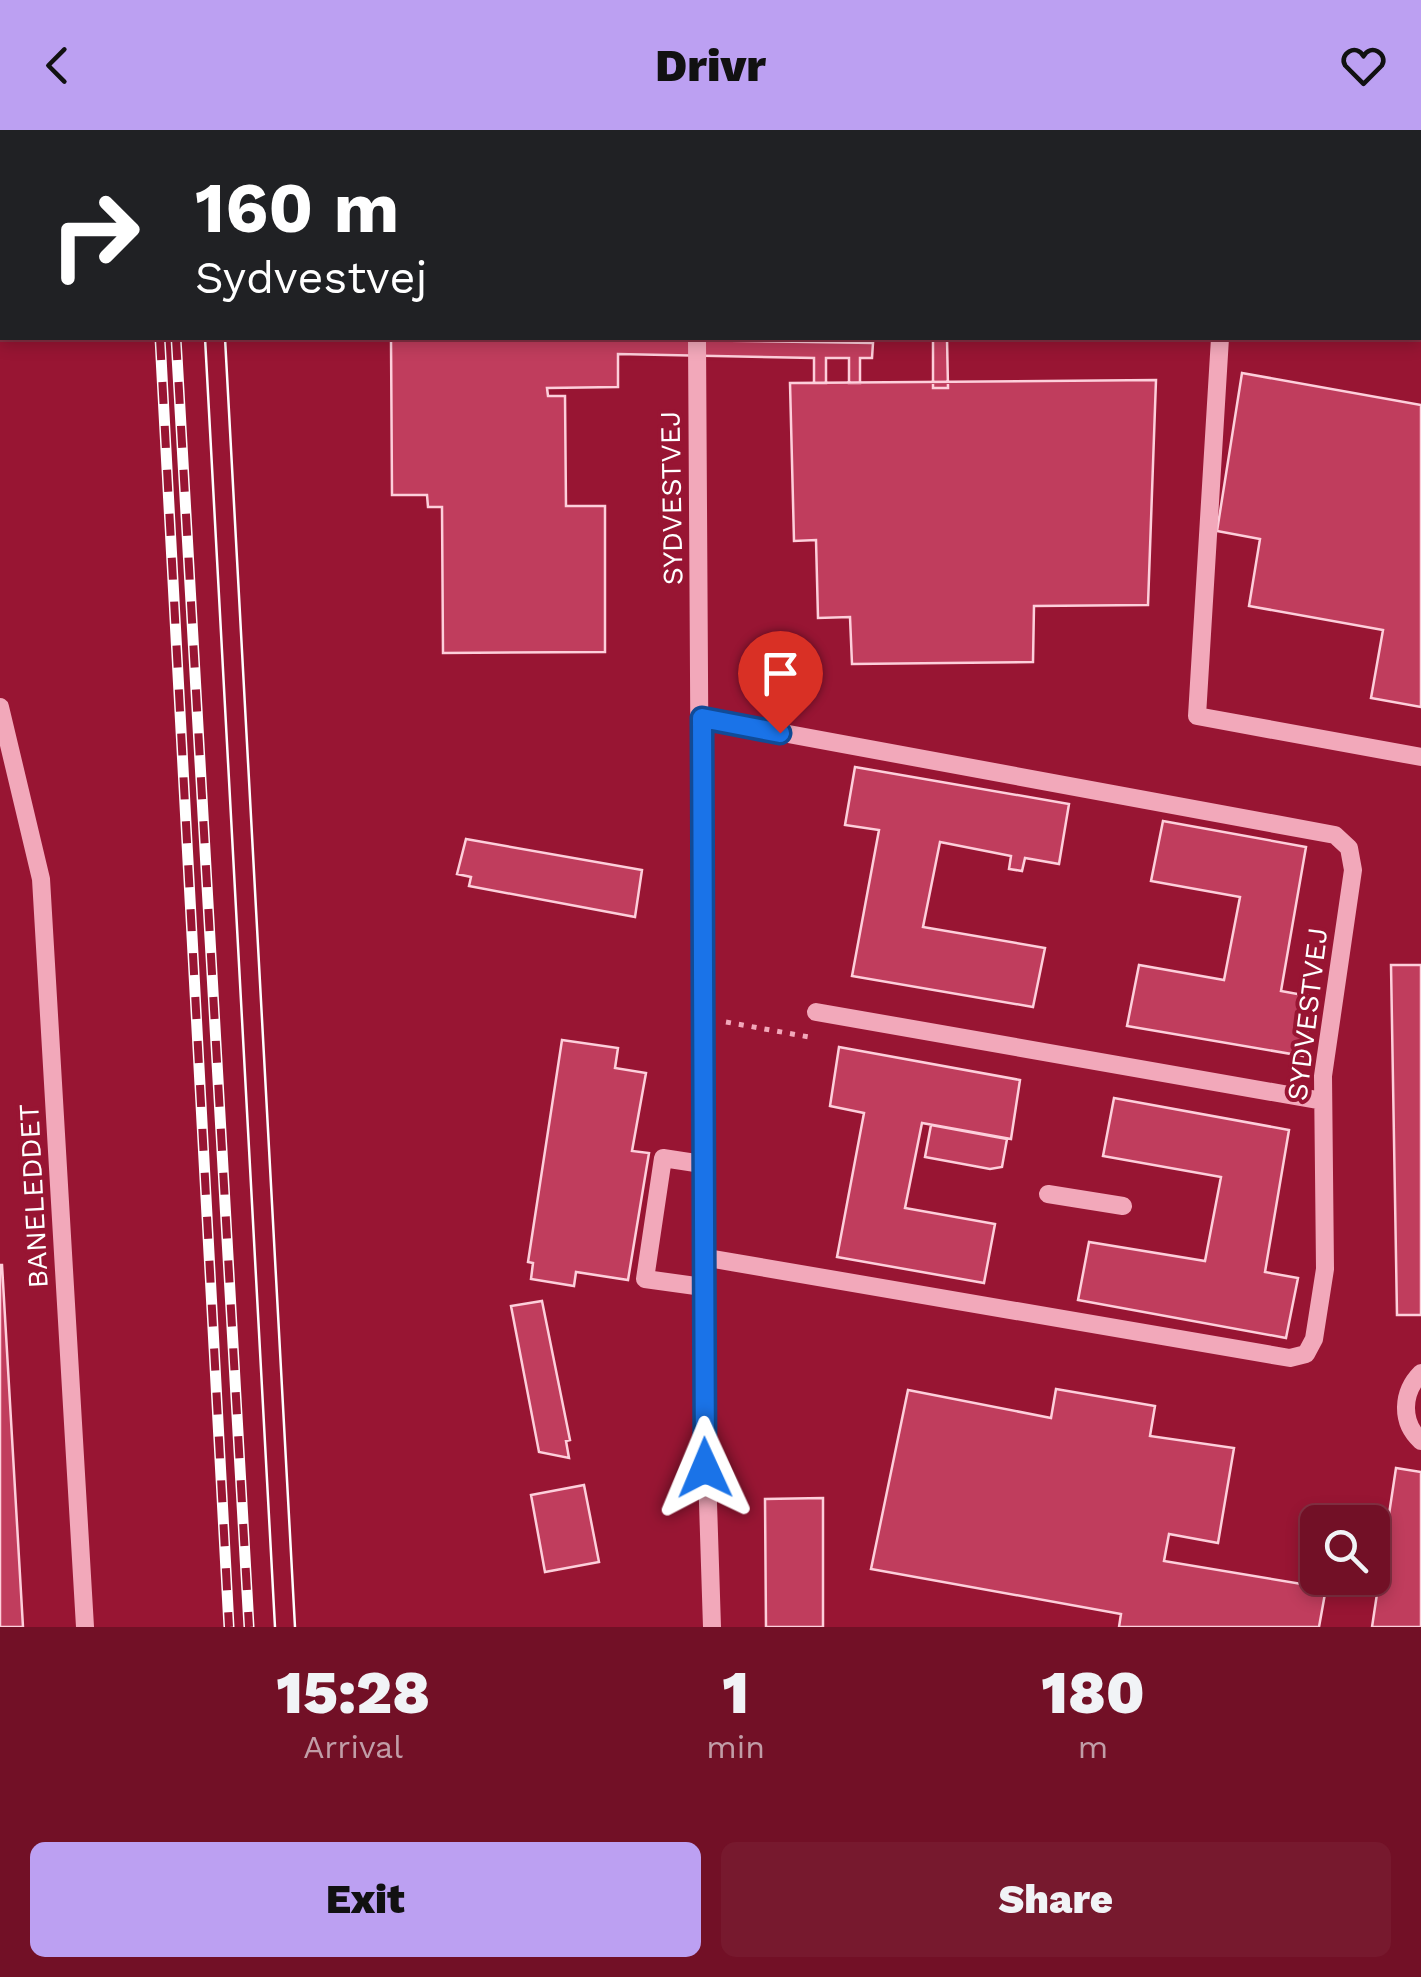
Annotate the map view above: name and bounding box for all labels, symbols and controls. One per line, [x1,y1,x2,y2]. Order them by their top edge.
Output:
icon: back [30,38,85,93]
icon: heart [1336,38,1391,93]
text: Drivr [655,39,766,92]
text: 160 m [195,167,399,249]
icon: right [30,170,160,300]
text: Sydvestvej [195,251,427,304]
street label: SYDVESTVEJ [653,411,690,585]
pin [738,631,823,734]
icon: arrive [753,646,808,701]
street label: SYDVESTVEJ [1280,926,1334,1103]
street label: BANELEDDET [12,1103,55,1289]
position arrow [653,1416,757,1520]
map controls [1300,1505,1390,1595]
button: search [1300,1505,1390,1595]
text: 15:28 [276,1657,430,1728]
text: 1 [722,1657,749,1728]
text: 180 [1041,1657,1145,1728]
text: Arrival [303,1728,403,1766]
text: min [706,1728,765,1766]
text: m [1078,1728,1108,1766]
button: Exit [30,1842,701,1957]
button: Share [721,1842,1391,1957]

